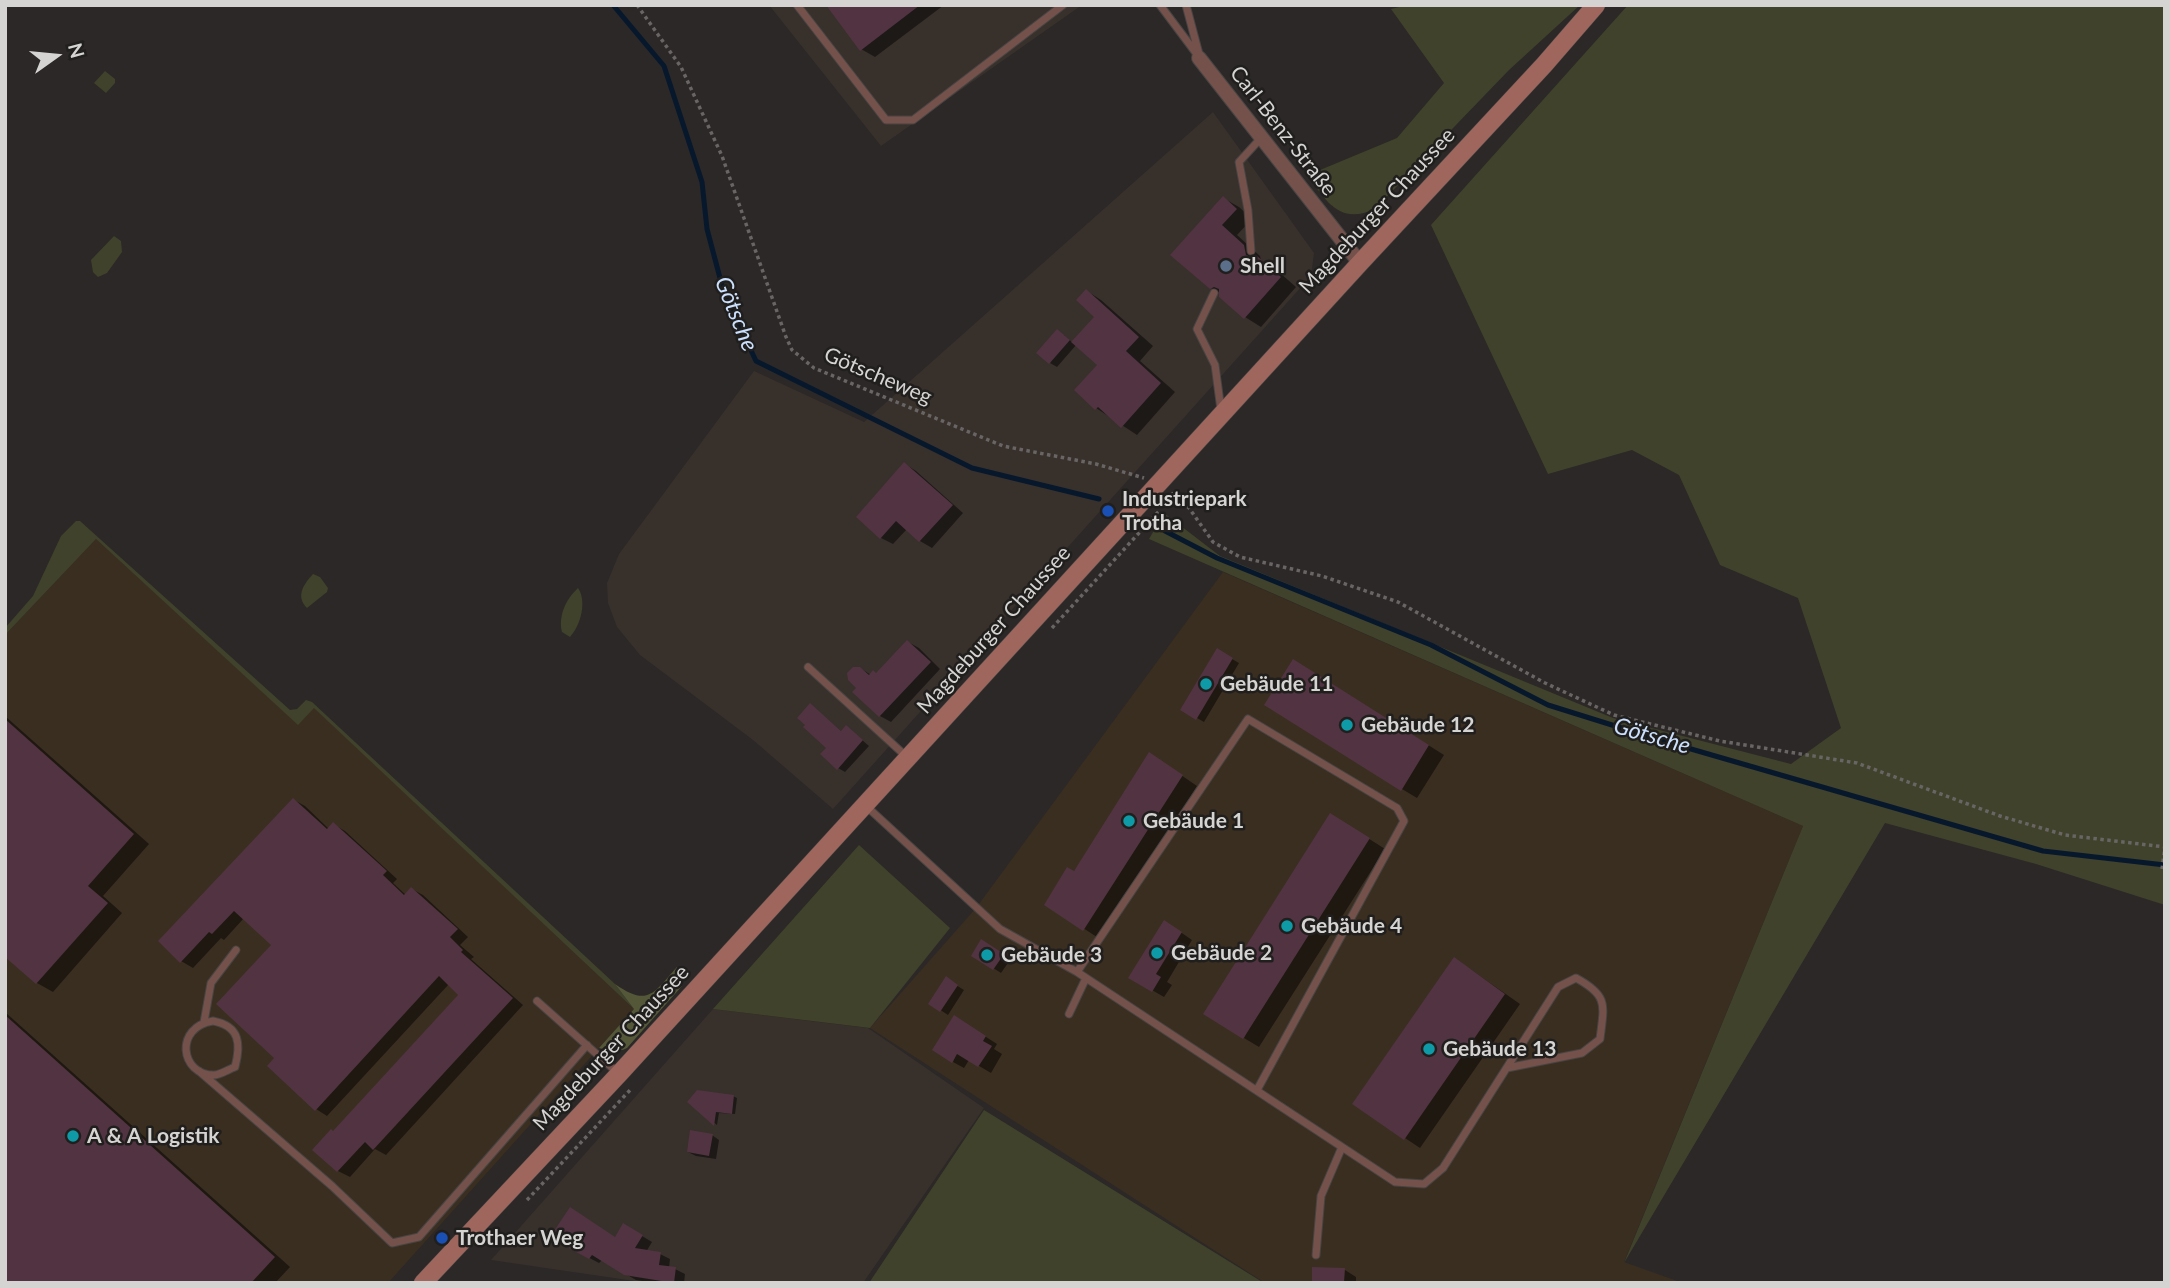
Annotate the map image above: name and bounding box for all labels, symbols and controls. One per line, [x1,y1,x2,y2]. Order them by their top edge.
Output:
north arrow [21,21,91,91]
text: N [64,40,90,60]
street label: Carl-Benz-Straße [1224,61,1342,201]
street label: Magdeburger Chaussee [1294,123,1460,299]
place label: Shell [1240,253,1285,279]
marker: Shell [1218,258,1234,274]
water label: Götsche [709,273,763,355]
street label: Götscheweg [820,342,936,410]
place label: Industriepark Trotha [1122,486,1247,536]
marker: Industriepark Trotha [1100,503,1116,519]
street label: Magdeburger Chaussee [912,541,1076,719]
place label: Gebäude 11 [1220,671,1333,697]
marker: Gebäude 11 [1198,676,1214,692]
place label: Gebäude 12 [1361,712,1474,738]
water label: Götsche [1611,712,1693,760]
marker: Gebäude 12 [1339,717,1355,733]
place label: Gebäude 1 [1143,808,1244,834]
marker: Gebäude 1 [1121,813,1137,829]
place label: Gebäude 4 [1301,913,1402,939]
marker: Gebäude 4 [1279,918,1295,934]
place label: Gebäude 2 [1171,940,1272,966]
place label: Gebäude 3 [1001,942,1102,968]
marker: Gebäude 2 [1149,945,1165,961]
marker: Gebäude 3 [979,947,995,963]
street label: Magdeburger Chaussee [528,960,694,1136]
place label: Gebäude 13 [1443,1036,1556,1062]
marker: Gebäude 13 [1421,1041,1437,1057]
place label: A & A Logistik [87,1123,219,1149]
marker: A & A Logistik [65,1128,81,1144]
place label: Trothaer Weg [456,1225,583,1251]
marker: Trothaer Weg [434,1230,450,1246]

